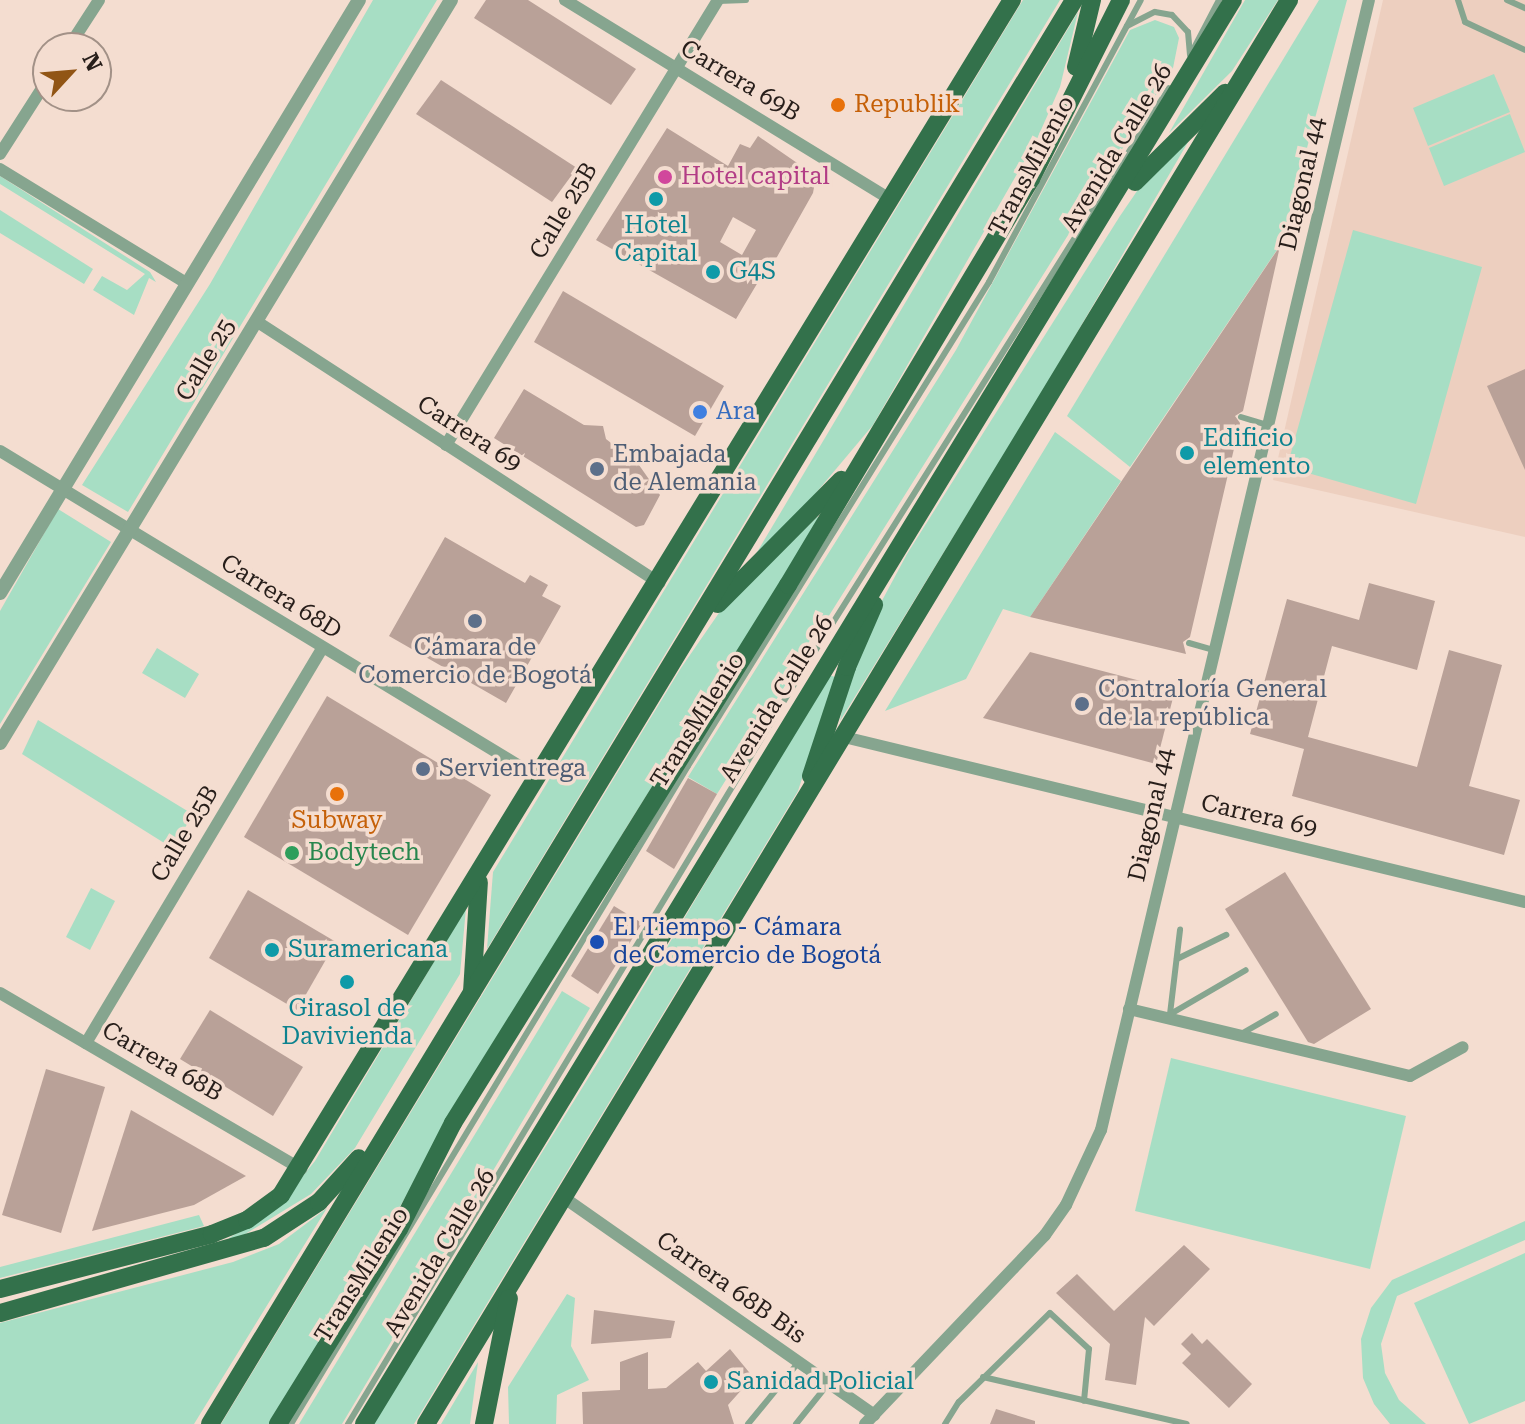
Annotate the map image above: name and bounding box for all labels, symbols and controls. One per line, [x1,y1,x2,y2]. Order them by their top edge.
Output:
north arrow [32,32,112,112]
street label: Carrera 69B [675,34,805,128]
text: N [77,49,107,75]
street label: Avenida Calle 26 [1055,59,1179,237]
place label: Republik [854,91,960,119]
street label: TransMilenio [983,91,1081,241]
marker: Republik [829,96,847,114]
street label: Diagonal 44 [1274,115,1332,253]
street label: Calle 25B [524,158,604,264]
place label: Hotel capital [681,163,830,191]
marker: Hotel capital [656,168,674,186]
marker: Hotel Capital [647,190,665,208]
place label: Hotel Capital [615,212,697,268]
place label: G4S [729,258,776,286]
marker: G4S [704,263,722,281]
street label: Calle 25 [170,314,242,406]
street label: Carrera 69 [411,390,527,478]
place label: Ara [716,398,755,426]
marker: Ara [691,403,709,421]
place label: Edificio elemento [1203,425,1311,481]
place label: Embajada de Alemania [613,441,756,497]
marker: Edificio elemento [1178,444,1196,462]
marker: Embajada de Alemania [588,460,606,478]
street label: Carrera 68D [215,548,347,646]
street label: Avenida Calle 26 [714,610,840,788]
marker: Cámara de Comercio de Bogotá [466,612,484,630]
place label: Cámara de Comercio de Bogotá [358,634,592,690]
street label: TransMilenio [645,647,751,793]
place label: Contraloría General de la república [1098,676,1327,732]
marker: Contraloría General de la república [1073,695,1091,713]
street label: Diagonal 44 [1123,746,1181,884]
place label: Servientrega [439,755,586,783]
marker: Servientrega [414,760,432,778]
street label: Calle 25B [145,781,225,887]
marker: Subway [328,785,346,803]
street label: Carrera 69 [1198,789,1320,843]
place label: Subway [291,807,383,835]
place label: Bodytech [308,839,420,867]
marker: Bodytech [283,844,301,862]
place label: El Tiempo - Cámara de Comercio de Bogotá [613,914,881,970]
marker: El Tiempo - Cámara de Comercio de Bogotá [588,933,606,951]
place label: Suramericana [288,936,448,964]
marker: Suramericana [263,941,281,959]
marker: Girasol de Davivienda [338,973,356,991]
place label: Girasol de Davivienda [281,995,413,1051]
street label: Carrera 68B [97,1016,227,1108]
street label: Avenida Calle 26 [378,1164,502,1342]
street label: TransMilenio [309,1202,415,1348]
street label: Carrera 68B Bis [651,1226,811,1350]
place label: Sanidad Policial [727,1368,914,1396]
marker: Sanidad Policial [702,1373,720,1391]

